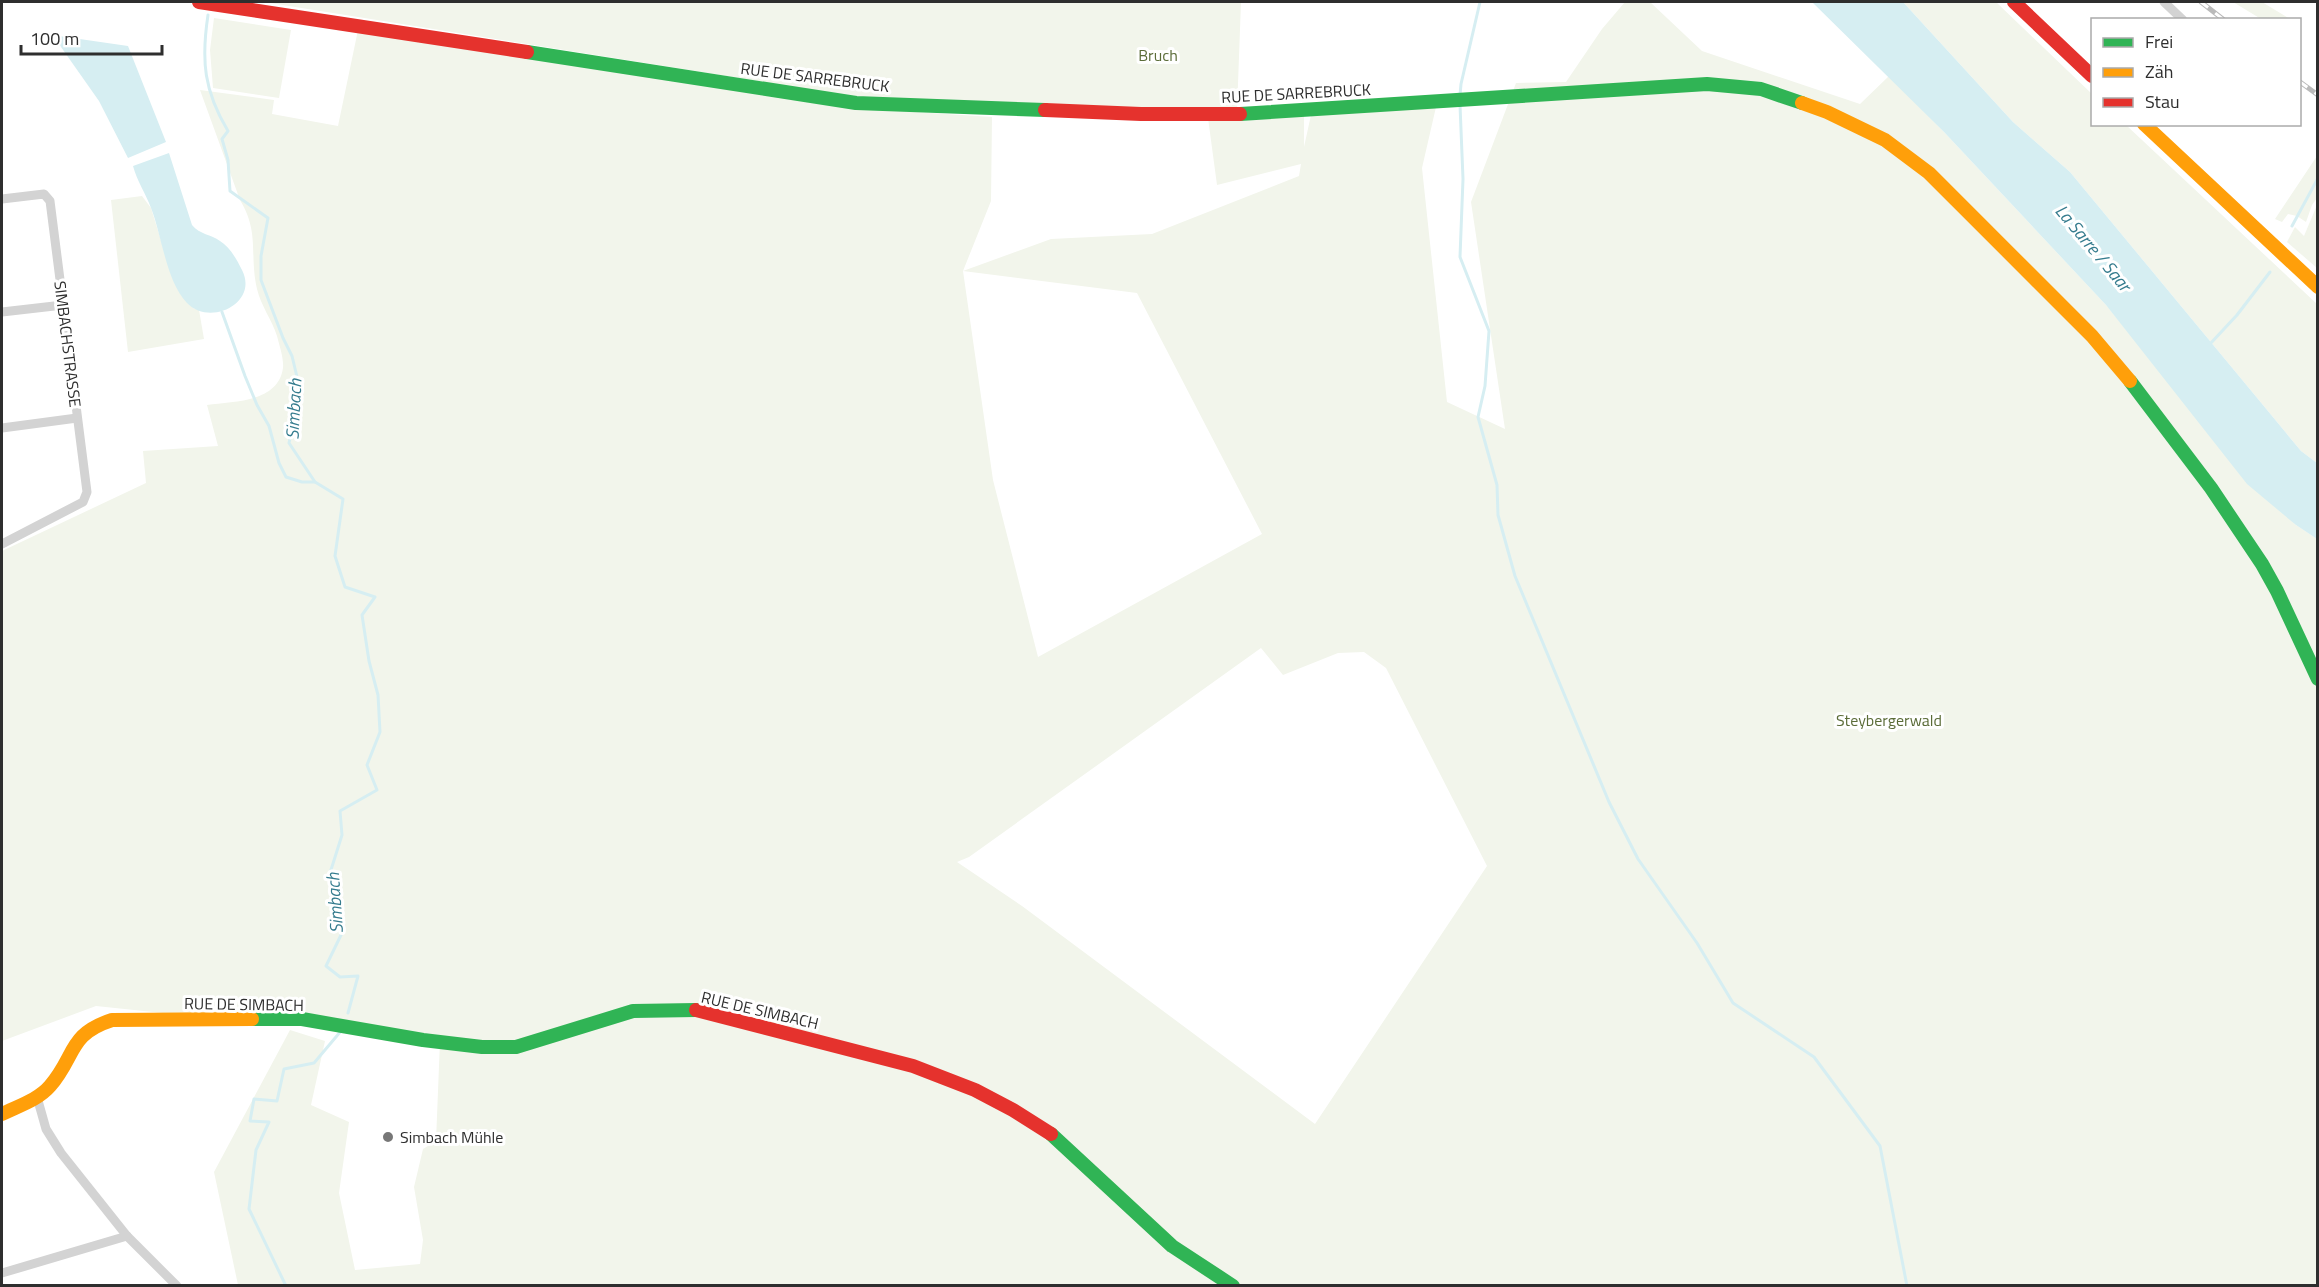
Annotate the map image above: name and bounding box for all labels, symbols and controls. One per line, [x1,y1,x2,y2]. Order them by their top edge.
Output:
scale bar [21,18,162,56]
legend [2091,18,2301,126]
text: 100 m [30,25,79,52]
text: Frei [2145,28,2173,55]
park label: Bruch [1138,43,1178,67]
street label: RUE DE SARREBRUCK [739,56,891,98]
text: Zäh [2145,58,2173,85]
street label: RUE DE SARREBRUCK [1221,77,1371,109]
text: Stau [2145,88,2180,115]
water label: La Sarre / Saar [2049,198,2139,299]
street label: SIMBACHSTRASSE [48,279,88,409]
water label: Simbach [278,377,309,440]
park label: Steybergerwald [1836,708,1942,732]
water label: Simbach [319,871,350,934]
street label: RUE DE SIMBACH [699,985,821,1035]
street label: RUE DE SIMBACH [184,991,304,1017]
place label: Simbach Mühle [400,1125,503,1149]
marker: Simbach Mühle [381,1130,395,1144]

